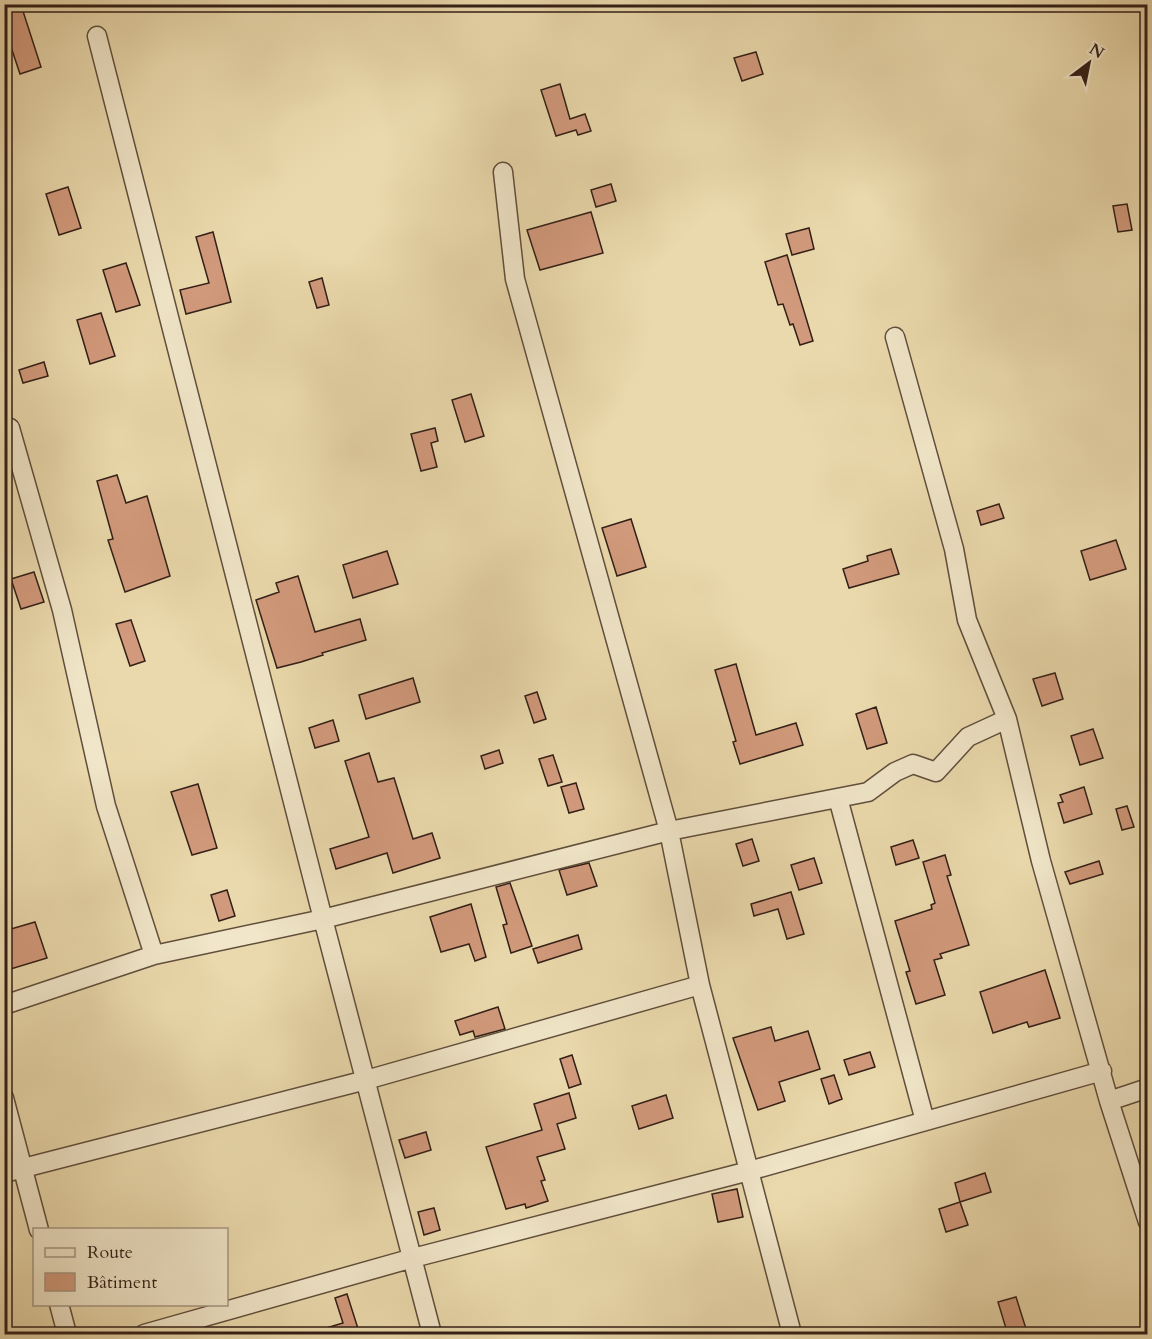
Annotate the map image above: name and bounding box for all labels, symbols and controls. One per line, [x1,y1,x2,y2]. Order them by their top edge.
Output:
north arrow [1059,33,1119,93]
text: N [1085,38,1108,64]
legend [33,1228,228,1306]
text: Route [87,1240,133,1265]
text: Bâtiment [87,1270,157,1295]

